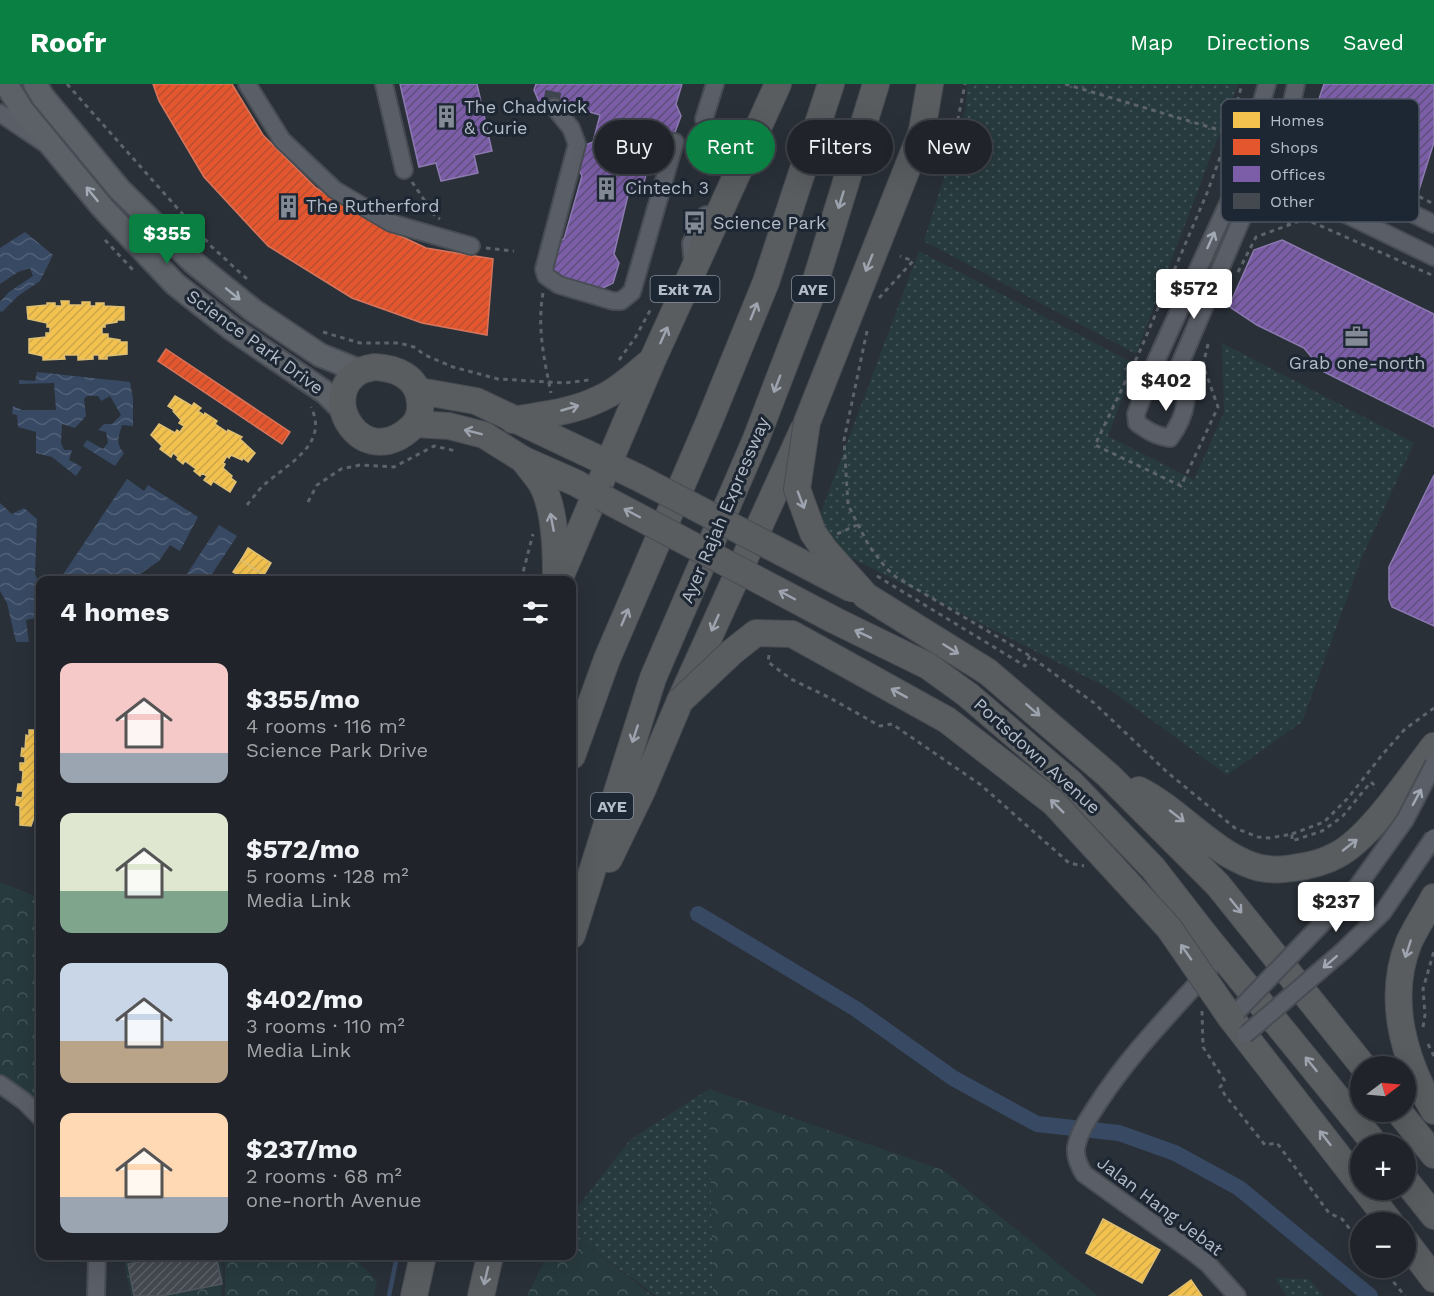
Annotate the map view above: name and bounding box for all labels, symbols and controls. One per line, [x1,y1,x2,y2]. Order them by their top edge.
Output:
text: Roofr [30,26,106,59]
text: Map [1130,30,1173,55]
text: Directions [1206,30,1310,55]
text: Saved [1343,30,1404,55]
place label: The Chadwick & Curie [464,96,587,138]
legend [1221,99,1419,222]
building icon: The Chadwick & Curie [433,104,459,130]
text: Homes [1270,111,1324,130]
chip: Buy [594,120,674,174]
chip: Rent [686,120,775,174]
chip: Filters [787,120,893,174]
chip: New [905,120,992,174]
text: Shops [1270,138,1318,157]
text: Offices [1270,165,1325,184]
building icon: Cintech 3 [594,175,620,201]
place label: Cintech 3 [625,177,709,198]
one-way arrow [85,187,99,202]
one-way arrow [835,190,846,209]
text: Other [1270,192,1315,211]
building icon: The Rutherford [275,193,301,219]
place label: The Rutherford [306,195,439,216]
bus stop icon: Science Park [682,210,708,236]
place label: Science Park [713,212,826,233]
pin: $355 [131,214,203,265]
text: $355 [143,221,191,245]
one-way arrow [1206,232,1217,250]
one-way arrow [863,253,874,272]
pin: $572 [1158,269,1230,320]
road number: Exit 7A [650,276,720,302]
road number: AYE [792,276,834,302]
text: $572 [1170,276,1218,300]
street label: Science Park Drive [183,285,328,398]
one-way arrow [224,288,240,301]
one-way arrow [749,303,760,321]
office icon: Grab one-north [1344,324,1370,350]
one-way arrow [658,327,670,345]
place label: Grab one-north [1289,352,1425,373]
pin: $402 [1130,361,1202,412]
text: $402 [1141,368,1191,392]
one-way arrow [771,374,782,393]
one-way arrow [560,402,579,413]
street label: Ayer Rajah Expressway [676,413,774,606]
one-way arrow [464,426,483,438]
one-way arrow [796,490,807,509]
one-way arrow [624,507,642,519]
one-way arrow [546,513,557,533]
one-way arrow [779,589,797,600]
icon: filters [519,596,552,629]
text: 4 homes [60,597,169,627]
one-way arrow [620,608,631,626]
one-way arrow [709,613,721,631]
one-way arrow [855,627,873,639]
one-way arrow [942,644,959,656]
text: $355/mo [246,684,360,714]
icon: home [108,687,180,759]
one-way arrow [891,687,908,699]
street label: Portsdown Avenue [970,693,1105,818]
one-way arrow [1025,703,1040,717]
text: 4 rooms · 116 m² [246,714,405,738]
one-way arrow [629,724,640,743]
text: Science Park Drive [246,738,428,762]
one-way arrow [1411,789,1423,807]
road number: AYE [591,793,633,819]
one-way arrow [1049,799,1064,814]
one-way arrow [1169,810,1185,823]
text: $572/mo [246,834,360,864]
icon: home [108,837,180,909]
one-way arrow [1342,839,1358,852]
text: 5 rooms · 128 m² [246,864,409,888]
pin: $237 [1300,882,1372,933]
text: Media Link [246,888,351,912]
text: $237 [1312,889,1360,913]
one-way arrow [1229,898,1242,914]
one-way arrow [1401,940,1412,958]
one-way arrow [1180,945,1192,961]
one-way arrow [1323,955,1338,969]
text: $402/mo [246,984,363,1014]
icon: home [108,987,180,1059]
text: 3 rooms · 110 m² [246,1014,405,1038]
text: Media Link [246,1038,351,1062]
one-way arrow [1304,1056,1317,1072]
north arrow [1350,1056,1416,1122]
map controls [1350,1056,1416,1278]
one-way arrow [1318,1130,1331,1146]
text: $237/mo [246,1134,358,1164]
button: + [1350,1134,1416,1200]
icon: home [108,1137,180,1209]
street label: Jalan Hang Jebat [1093,1152,1228,1260]
text: 2 rooms · 68 m² [246,1164,402,1188]
text: one-north Avenue [246,1188,422,1212]
button: − [1350,1212,1416,1278]
one-way arrow [479,1266,491,1285]

